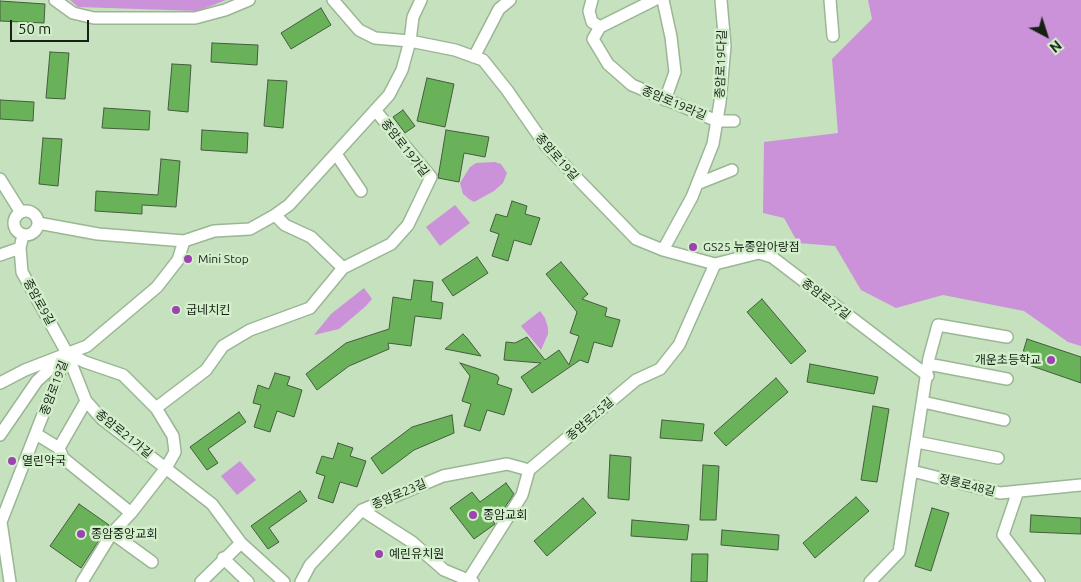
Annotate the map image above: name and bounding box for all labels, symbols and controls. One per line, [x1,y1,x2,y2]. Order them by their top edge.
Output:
scale bar [12,10,91,42]
north arrow [1021,10,1071,60]
text: 50 m [18,20,51,37]
street label: 종암로19다길 [713,29,729,99]
text: N [1047,37,1065,56]
street label: 종암로19라길 [640,83,708,123]
street label: 종암로19가길 [378,116,432,180]
street label: 종암로19길 [533,131,581,183]
place label: GS25 뉴종암아랑점 [703,240,800,254]
marker: GS25 뉴종암아랑점 [687,241,699,253]
place label: Mini Stop [198,252,249,266]
marker: Mini Stop [182,253,194,265]
street label: 종암로9길 [20,276,58,328]
street label: 종암로27길 [799,276,853,322]
place label: 굽네치킨 [186,303,230,317]
marker: 굽네치킨 [170,304,182,316]
place label: 개운초등학교 [975,353,1041,367]
marker: 개운초등학교 [1045,354,1057,366]
street label: 종암로19길 [37,358,71,418]
street label: 종암로25길 [564,395,616,443]
street label: 종암로21가길 [93,407,155,461]
place label: 열린약국 [22,454,66,468]
marker: 열린약국 [6,455,18,467]
street label: 정릉로48길 [937,471,997,499]
street label: 종암로23길 [370,476,428,512]
place label: 종암교회 [483,508,527,522]
marker: 종암교회 [467,509,479,521]
place label: 종암중앙교회 [91,527,157,541]
marker: 종암중앙교회 [75,528,87,540]
place label: 예린유치원 [389,547,444,561]
marker: 예린유치원 [373,548,385,560]

